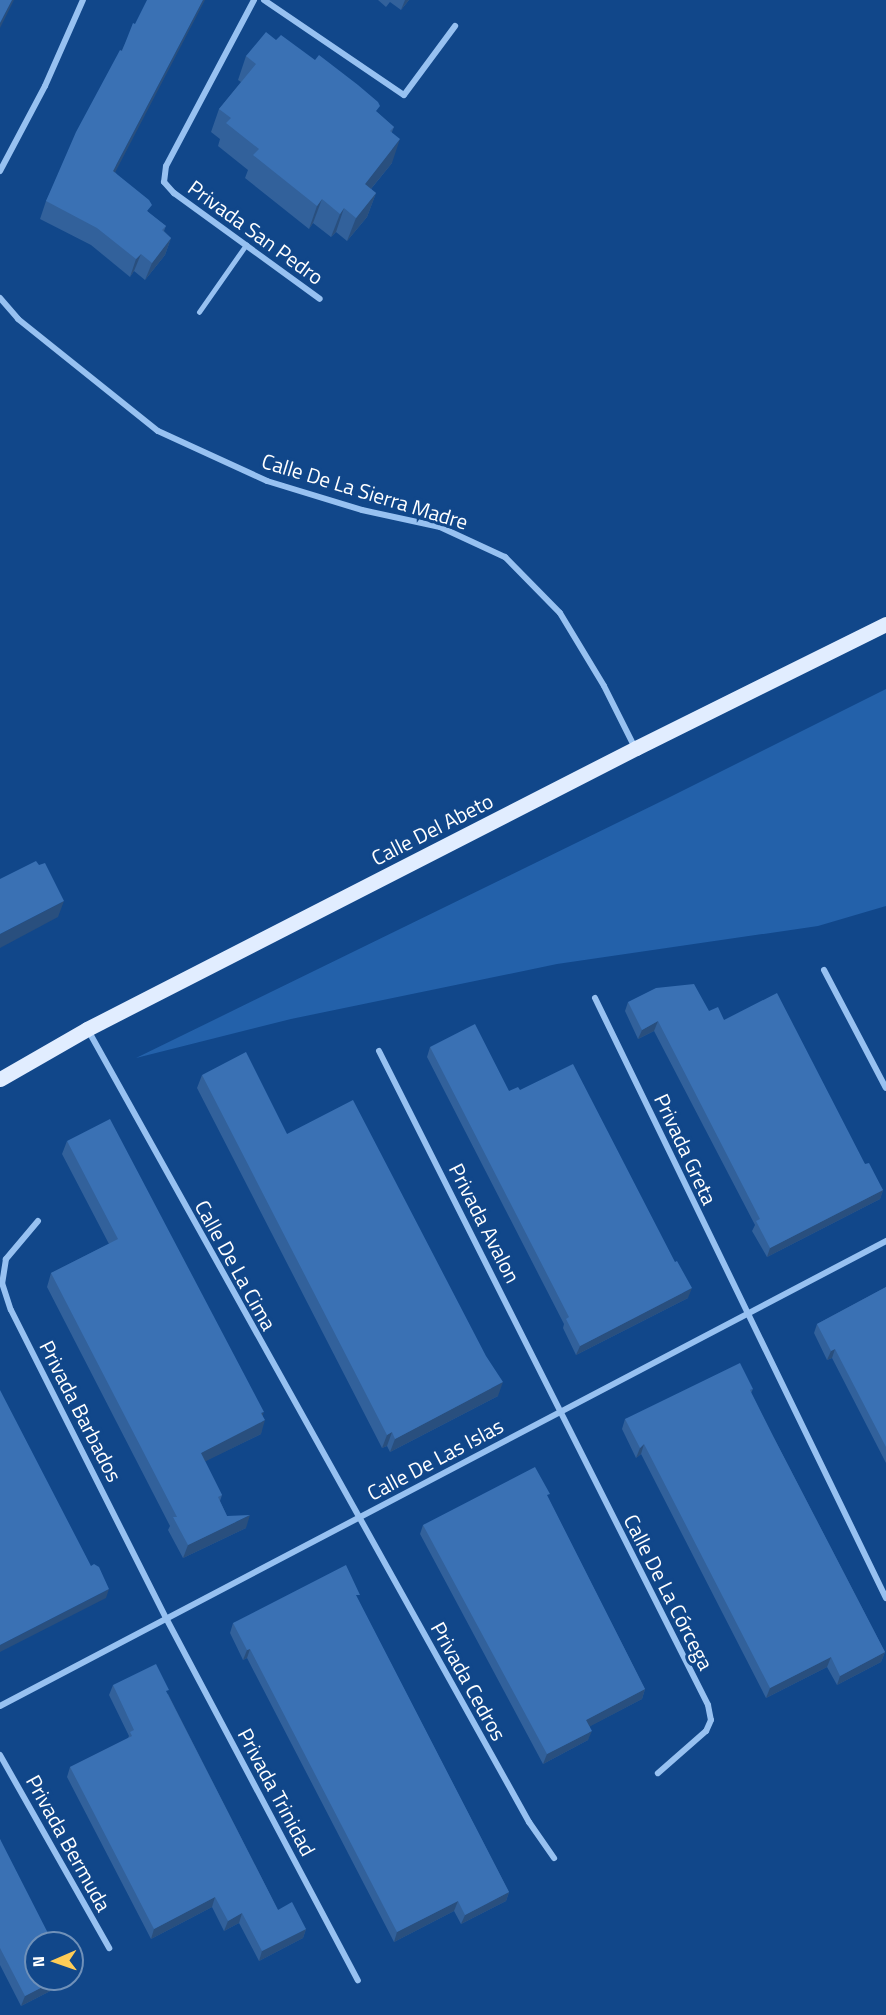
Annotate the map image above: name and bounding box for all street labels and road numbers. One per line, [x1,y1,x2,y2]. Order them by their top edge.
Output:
street label: Privada San Pedro [183,174,329,290]
street label: Calle De La Sierra Madre [259,448,471,534]
street label: Calle Del Abeto [367,788,497,870]
street label: Privada Greta [649,1090,723,1208]
street label: Privada Avalon [444,1159,526,1287]
street label: Calle De La Cima [190,1196,282,1334]
street label: Privada Barbados [35,1336,127,1486]
street label: Calle De Las Islas [363,1413,507,1505]
street label: Calle De La Córcega [619,1510,719,1674]
street label: Privada Cedros [426,1617,512,1745]
street label: Privada Trinidad [233,1724,321,1860]
street label: Privada Bermuda [21,1770,117,1916]

